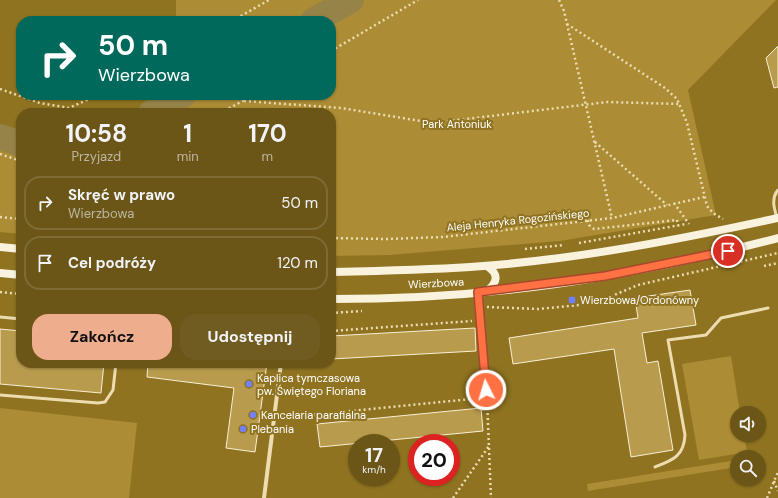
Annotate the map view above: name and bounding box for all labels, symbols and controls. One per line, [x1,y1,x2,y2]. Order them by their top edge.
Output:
text: 50 m [98,27,168,64]
icon: right [32,32,84,84]
text: Wierzbowa [98,63,190,87]
park label: Park Antoniuk [422,117,492,131]
text: 10:58 [65,118,127,149]
text: 1 [183,118,192,149]
text: 170 [248,118,287,149]
text: Przyjazd [71,148,121,165]
text: min [177,148,199,165]
text: m [262,148,273,165]
text: Skręć w prawo [68,185,175,205]
icon: right [34,192,56,214]
text: 50 m [281,193,318,213]
text: Wierzbowa [68,205,134,222]
street label: Aleja Henryka Rogozińskiego [446,206,590,234]
pin [711,234,745,268]
icon: arrive [717,240,739,262]
icon: arrive [34,252,56,274]
text: Cel podróży [68,253,156,273]
text: 120 m [277,253,318,273]
street label: Wierzbowa [408,275,464,291]
place label: Wierzbowa/Ordonówny [580,293,699,307]
marker: Wierzbowa/Ordonówny [567,295,577,305]
button: Zakończ [32,314,172,360]
button: Udostępnij [180,314,320,360]
position arrow [465,369,507,411]
place label: Kaplica tymczasowa pw. Świętego Floriana [257,371,366,398]
marker: Kaplica tymczasowa pw. Świętego Floriana [244,379,254,389]
map controls [730,406,766,486]
button: sound [730,406,766,442]
place label: Kancelaria parafialna [261,408,366,422]
marker: Kancelaria parafialna [248,410,258,420]
place label: Plebania [251,422,294,436]
marker: Plebania [238,424,248,434]
speed limit sign: 20 [408,434,460,486]
text: 17 [365,442,383,468]
button: search [730,450,766,486]
text: km/h [362,463,386,476]

